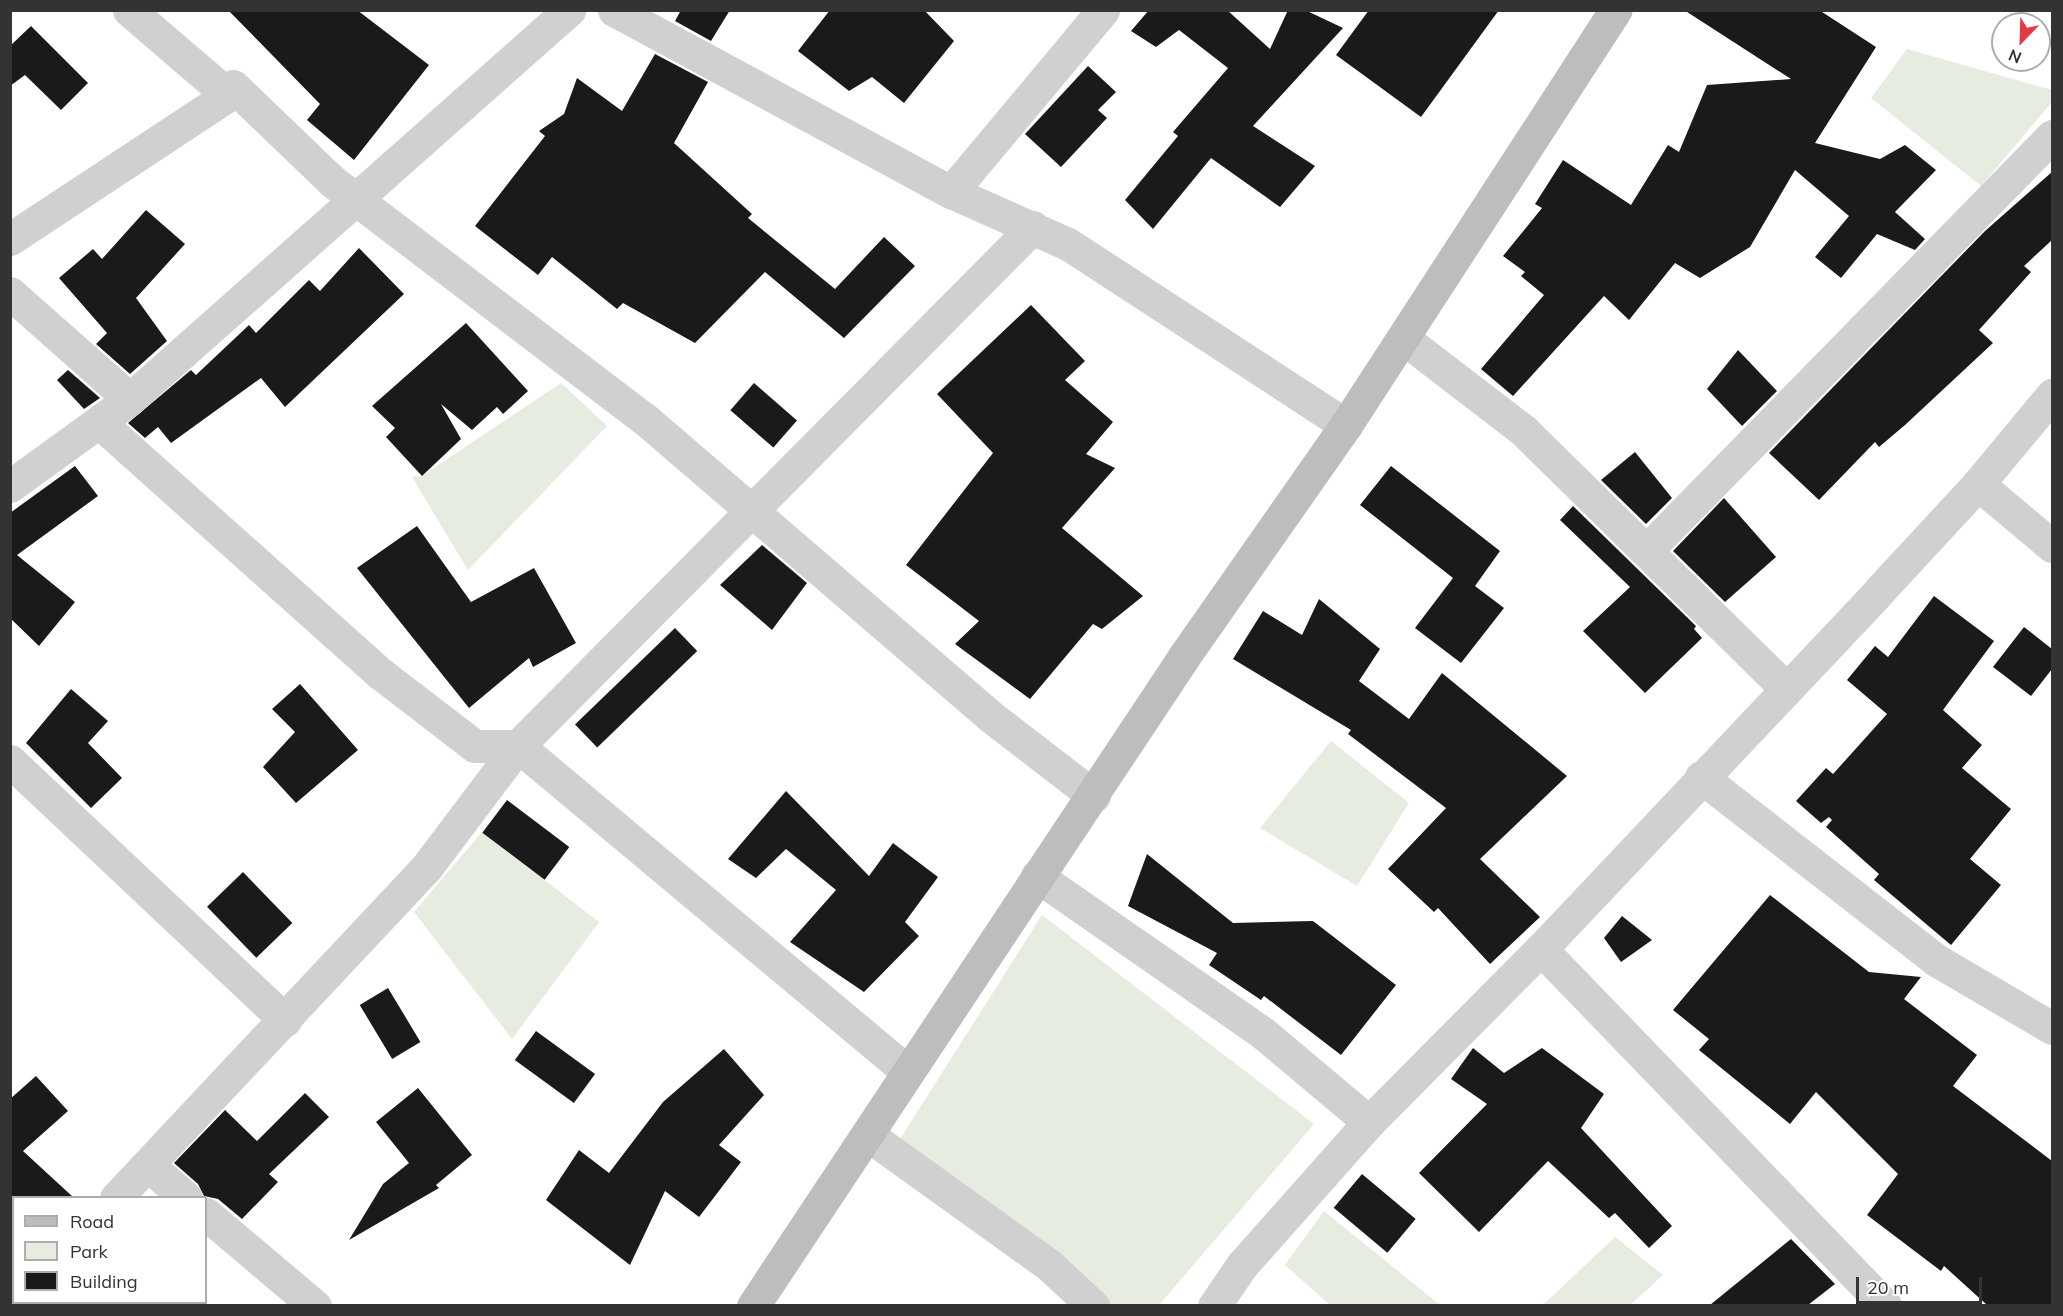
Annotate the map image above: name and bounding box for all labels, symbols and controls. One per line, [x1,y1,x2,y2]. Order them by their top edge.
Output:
north arrow [1991,12,2051,72]
text: N [2005,45,2024,68]
legend [12,1196,207,1304]
text: Road [70,1210,114,1233]
text: Park [70,1240,108,1263]
scale bar [1859,1265,1985,1303]
text: Building [70,1270,138,1293]
text: 20 m [1867,1276,1909,1299]

